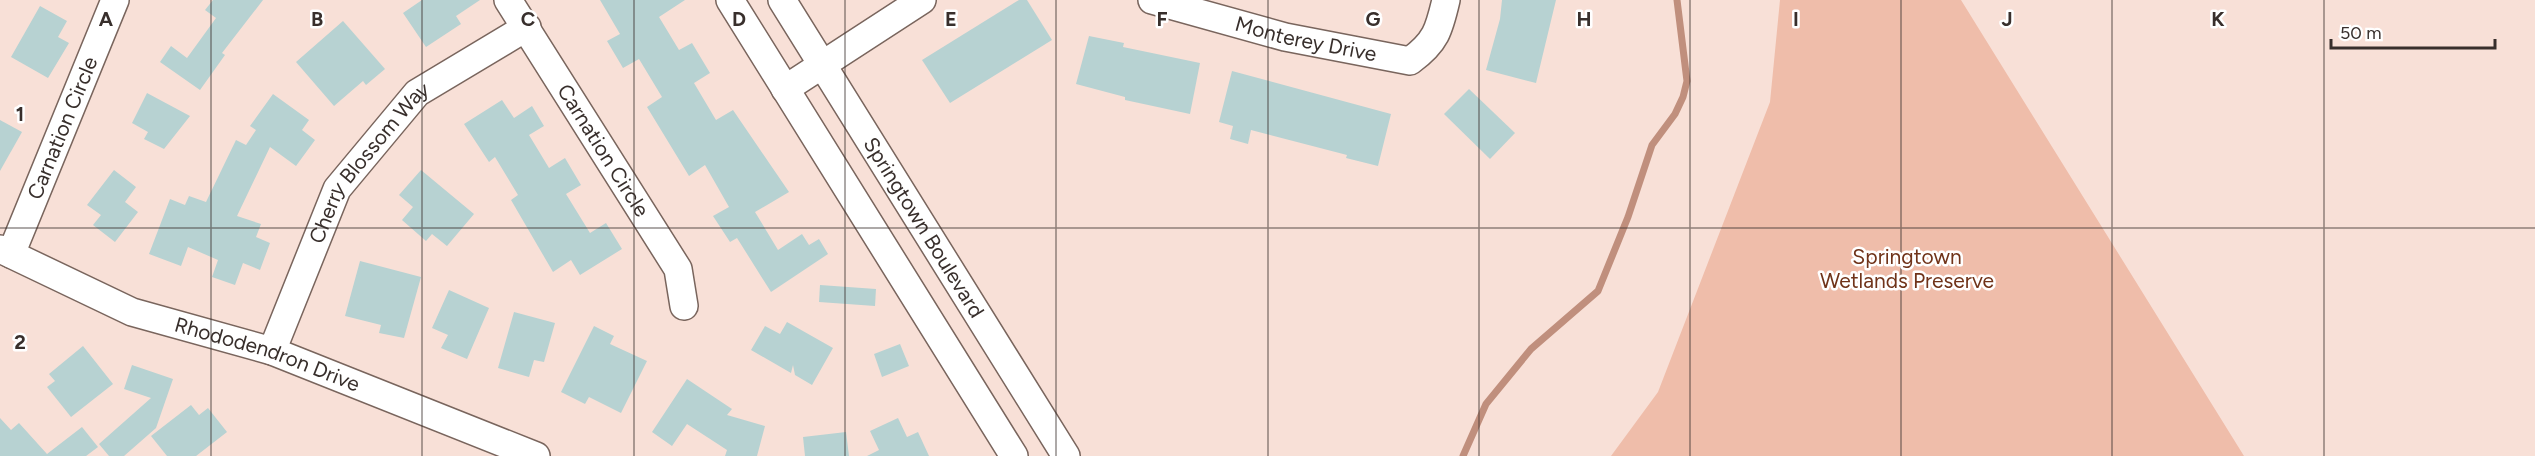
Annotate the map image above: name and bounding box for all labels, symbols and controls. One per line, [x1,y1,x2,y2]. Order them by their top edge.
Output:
text: A [99,7,114,31]
text: B [311,7,323,31]
text: C [521,7,535,31]
text: D [732,7,746,31]
text: E [945,7,957,31]
text: F [1156,7,1168,31]
text: G [1366,7,1381,31]
text: H [1577,7,1592,31]
text: I [1793,7,1799,31]
text: J [2001,7,2013,31]
text: K [2211,7,2225,31]
street label: Monterey Drive [1233,11,1379,66]
scale bar [2331,12,2494,50]
text: 50 m [2340,22,2382,44]
street label: Carnation Circle [22,53,102,203]
street label: Cherry Blossom Way [303,76,433,247]
street label: Carnation Circle [552,79,655,221]
text: 1 [16,102,24,126]
street label: Springtown Boulevard [859,132,990,322]
park label: Springtown Wetlands Preserve [1820,244,1994,293]
street label: Rhododendron Drive [172,311,364,397]
text: 2 [14,330,26,354]

